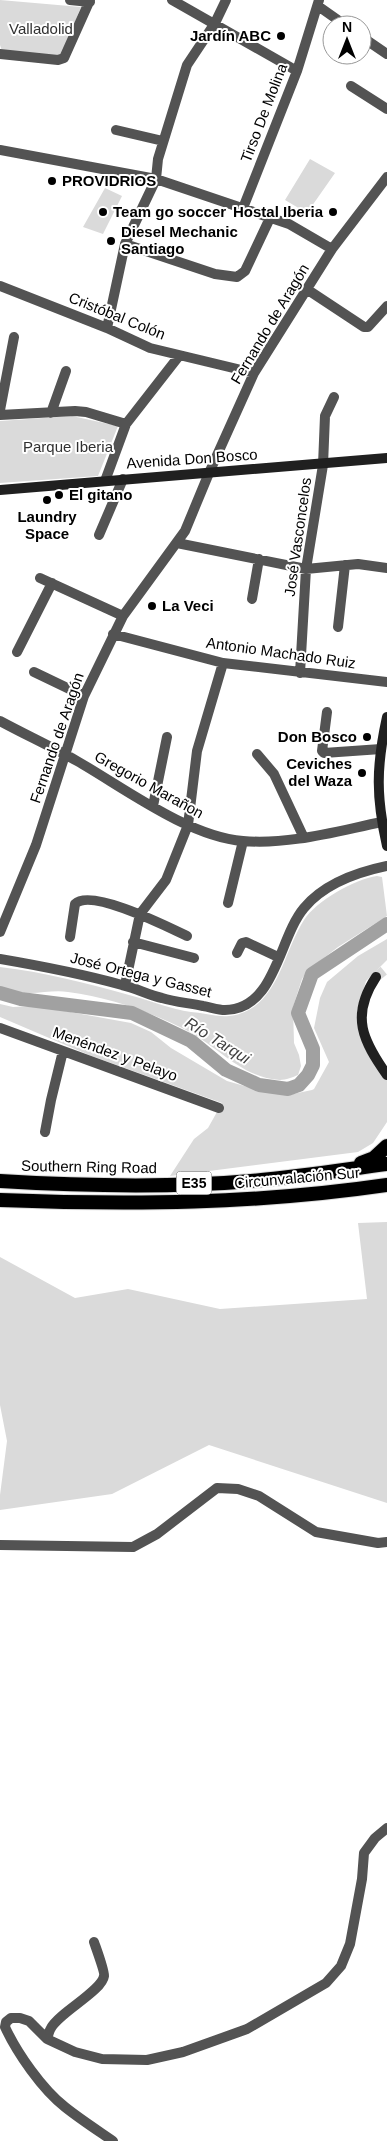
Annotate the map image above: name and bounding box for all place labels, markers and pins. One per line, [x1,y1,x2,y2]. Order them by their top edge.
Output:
place label: Jardín ABC [190,27,271,44]
marker: Jardín ABC [275,30,287,42]
place label: PROVIDRIOS [62,172,156,189]
marker: PROVIDRIOS [46,175,58,187]
place label: Team go soccer [113,203,226,220]
place label: Hostal Iberia [233,203,324,220]
marker: Team go soccer [97,206,109,218]
marker: Hostal Iberia [327,206,339,218]
place label: Diesel Mechanic Santiago [121,223,238,257]
marker: Diesel Mechanic Santiago [105,235,117,247]
place label: El gitano [69,486,132,503]
marker: El gitano [53,489,65,501]
marker: Laundry Space [41,494,53,506]
place label: Laundry Space [17,508,77,542]
place label: La Veci [162,597,214,614]
marker: La Veci [146,600,158,612]
place label: Don Bosco [278,728,357,745]
marker: Don Bosco [361,731,373,743]
place label: Ceviches del Waza [286,755,353,789]
marker: Ceviches del Waza [356,767,368,779]

